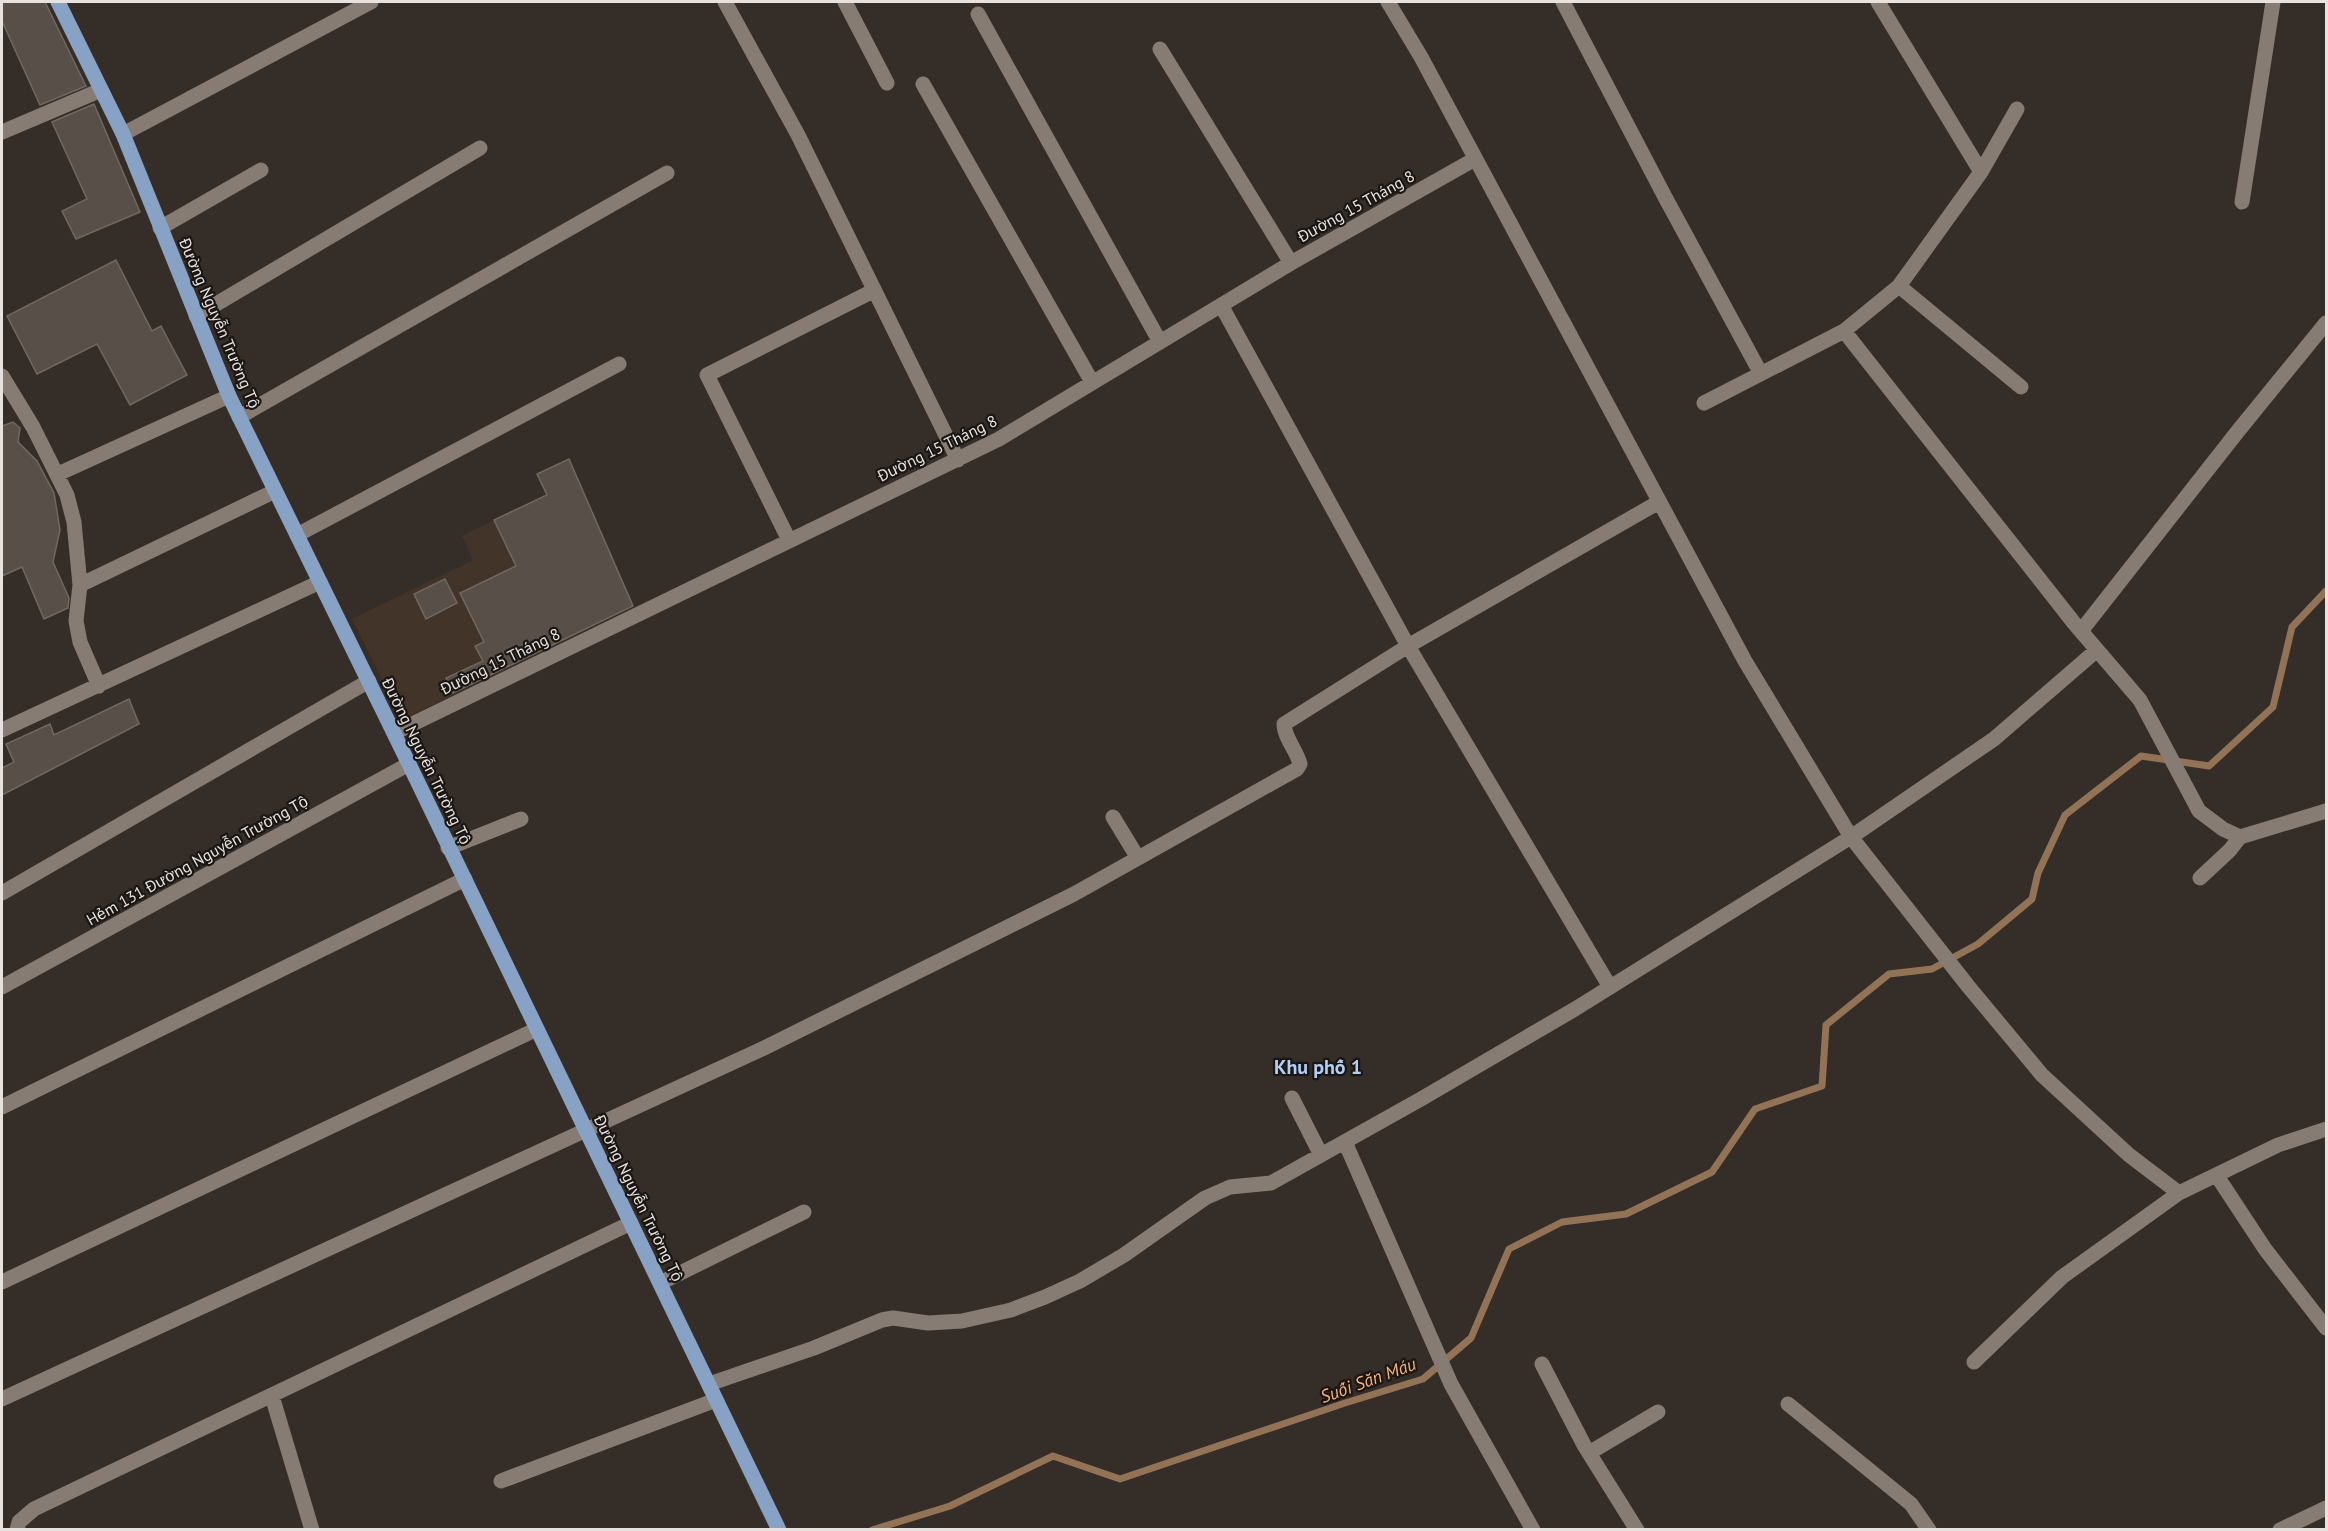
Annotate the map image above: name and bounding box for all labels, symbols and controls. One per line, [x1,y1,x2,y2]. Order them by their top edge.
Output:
street label: Đường 15 Tháng 8 [1293,166,1418,247]
street label: Đường Nguyễn Trường Tộ [175,234,265,411]
street label: Đường 15 Tháng 8 [873,410,1000,486]
street label: Đường 15 Tháng 8 [436,623,563,699]
street label: Đường Nguyễn Trường Tộ [377,673,476,848]
street label: Hẻm 131 Đường Nguyễn Trường Tộ [83,791,311,929]
district label: Khu phố 1 [1274,1054,1362,1080]
street label: Đường Nguyễn Trường Tộ [589,1110,688,1285]
water label: Suối Săn Máu [1317,1352,1419,1408]

